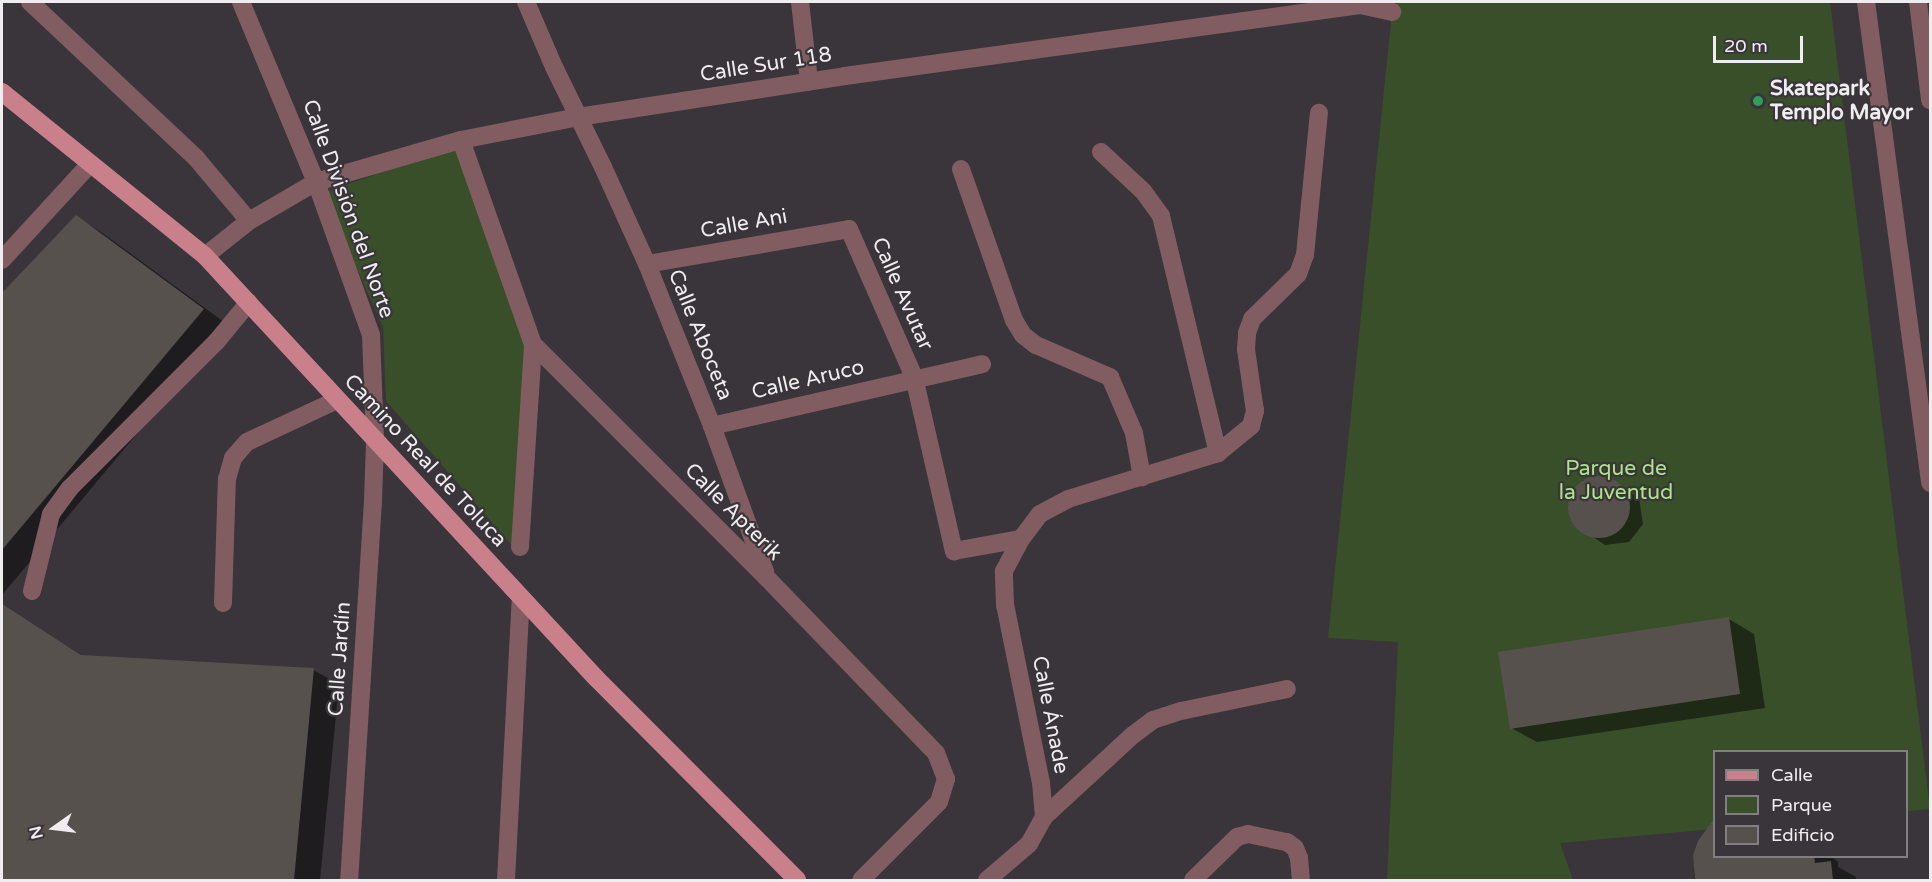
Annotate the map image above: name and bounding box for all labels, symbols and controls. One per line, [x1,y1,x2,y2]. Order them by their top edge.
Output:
scale bar [1716,24,1806,62]
text: 20 m [1724,35,1768,57]
street label: Calle Sur 118 [698,42,834,88]
place label: Skatepark Templo Mayor [1770,76,1913,126]
marker: Skatepark Templo Mayor [1751,94,1765,108]
street label: Calle División del Norte [297,96,399,322]
street label: Calle Ani [699,204,789,244]
street label: Calle Avutar [866,234,938,354]
street label: Calle Aboceta [662,266,738,404]
street label: Calle Aruco [749,355,867,405]
street label: Camino Real de Toluca [338,369,512,553]
park label: Parque de la Juventud [1559,456,1673,506]
street label: Calle Apterik [679,458,787,566]
street label: Calle Jardín [323,601,357,717]
street label: Calle Ánade [1026,654,1074,776]
legend [1713,750,1908,858]
text: Calle [1771,764,1813,786]
text: Parque [1771,794,1832,816]
north arrow [24,798,84,858]
text: N [25,824,48,841]
text: Edificio [1771,824,1835,846]

